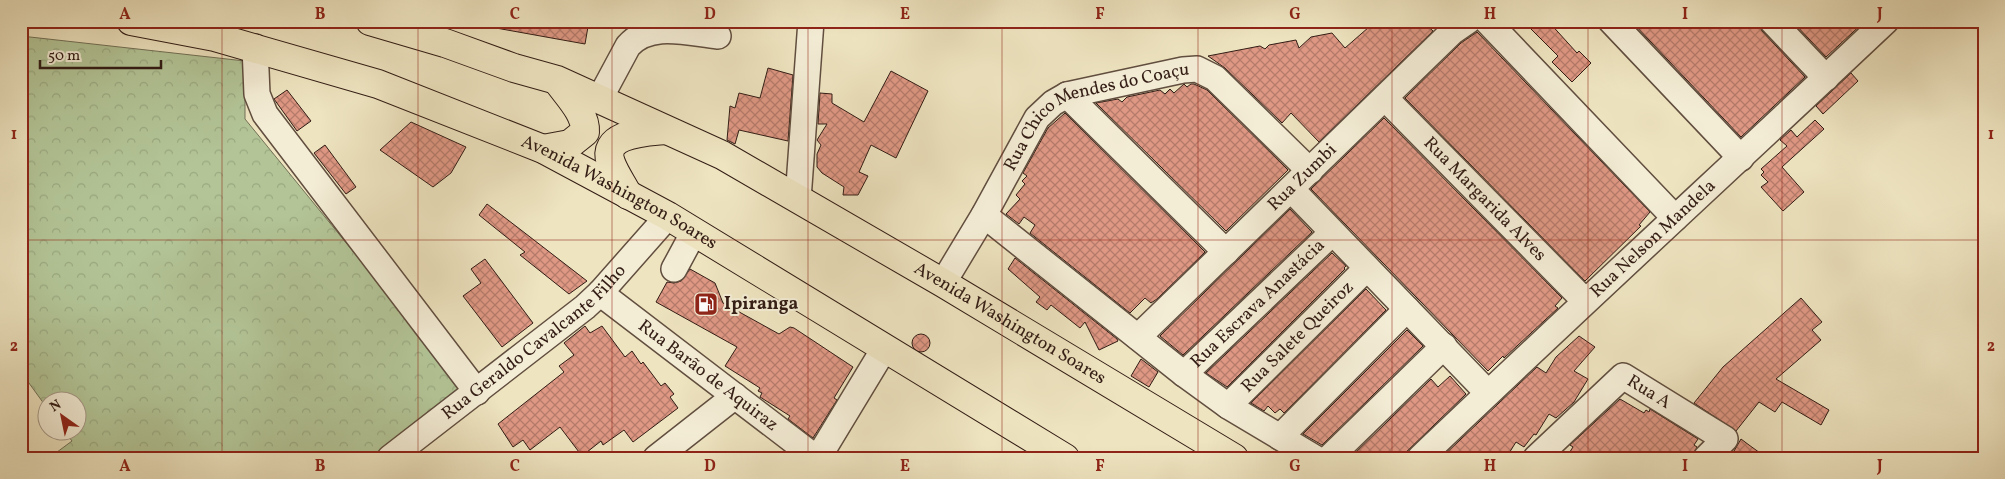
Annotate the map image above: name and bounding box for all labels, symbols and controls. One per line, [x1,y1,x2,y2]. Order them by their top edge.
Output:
text: A [119,4,131,26]
text: B [315,4,326,26]
text: C [510,4,520,26]
text: D [704,4,716,26]
text: E [900,4,910,26]
text: F [1095,4,1105,26]
text: G [1289,4,1301,26]
text: H [1484,4,1496,26]
text: I [1682,4,1688,26]
text: J [1876,4,1883,26]
scale bar [40,38,161,70]
text: 50 m [48,46,80,67]
street label: Rua Chico Mendes do Coaçu [998,57,1190,176]
text: 1 [11,124,17,146]
text: 1 [1988,124,1994,146]
street label: Avenida Washington Soares [518,129,722,256]
street label: Rua Margarida Alves [1418,131,1552,267]
street label: Rua Zumbi [1262,138,1342,217]
street label: Rua Nelson Mandela [1585,174,1721,304]
street label: Rua Escrava Anastácia [1185,233,1331,374]
street label: Avenida Washington Soares [909,256,1111,391]
street label: Rua Geraldo Cavalcante Filho [437,259,632,426]
street label: Rua Salete Queiroz [1236,275,1359,399]
fuel station icon: Ipiranga [693,291,719,317]
place label: Ipiranga [724,292,799,317]
street label: Rua Barão de Aquiraz [633,314,783,437]
text: 2 [10,336,18,358]
text: 2 [1987,336,1995,358]
street label: Rua A [1622,369,1676,415]
north arrow [38,392,88,442]
text: N [46,396,65,417]
text: A [119,456,131,478]
text: B [315,456,326,478]
text: C [510,456,520,478]
text: D [704,456,716,478]
text: E [900,456,910,478]
text: F [1095,456,1105,478]
text: G [1289,456,1301,478]
text: H [1484,456,1496,478]
text: I [1682,456,1688,478]
text: J [1876,456,1883,478]

